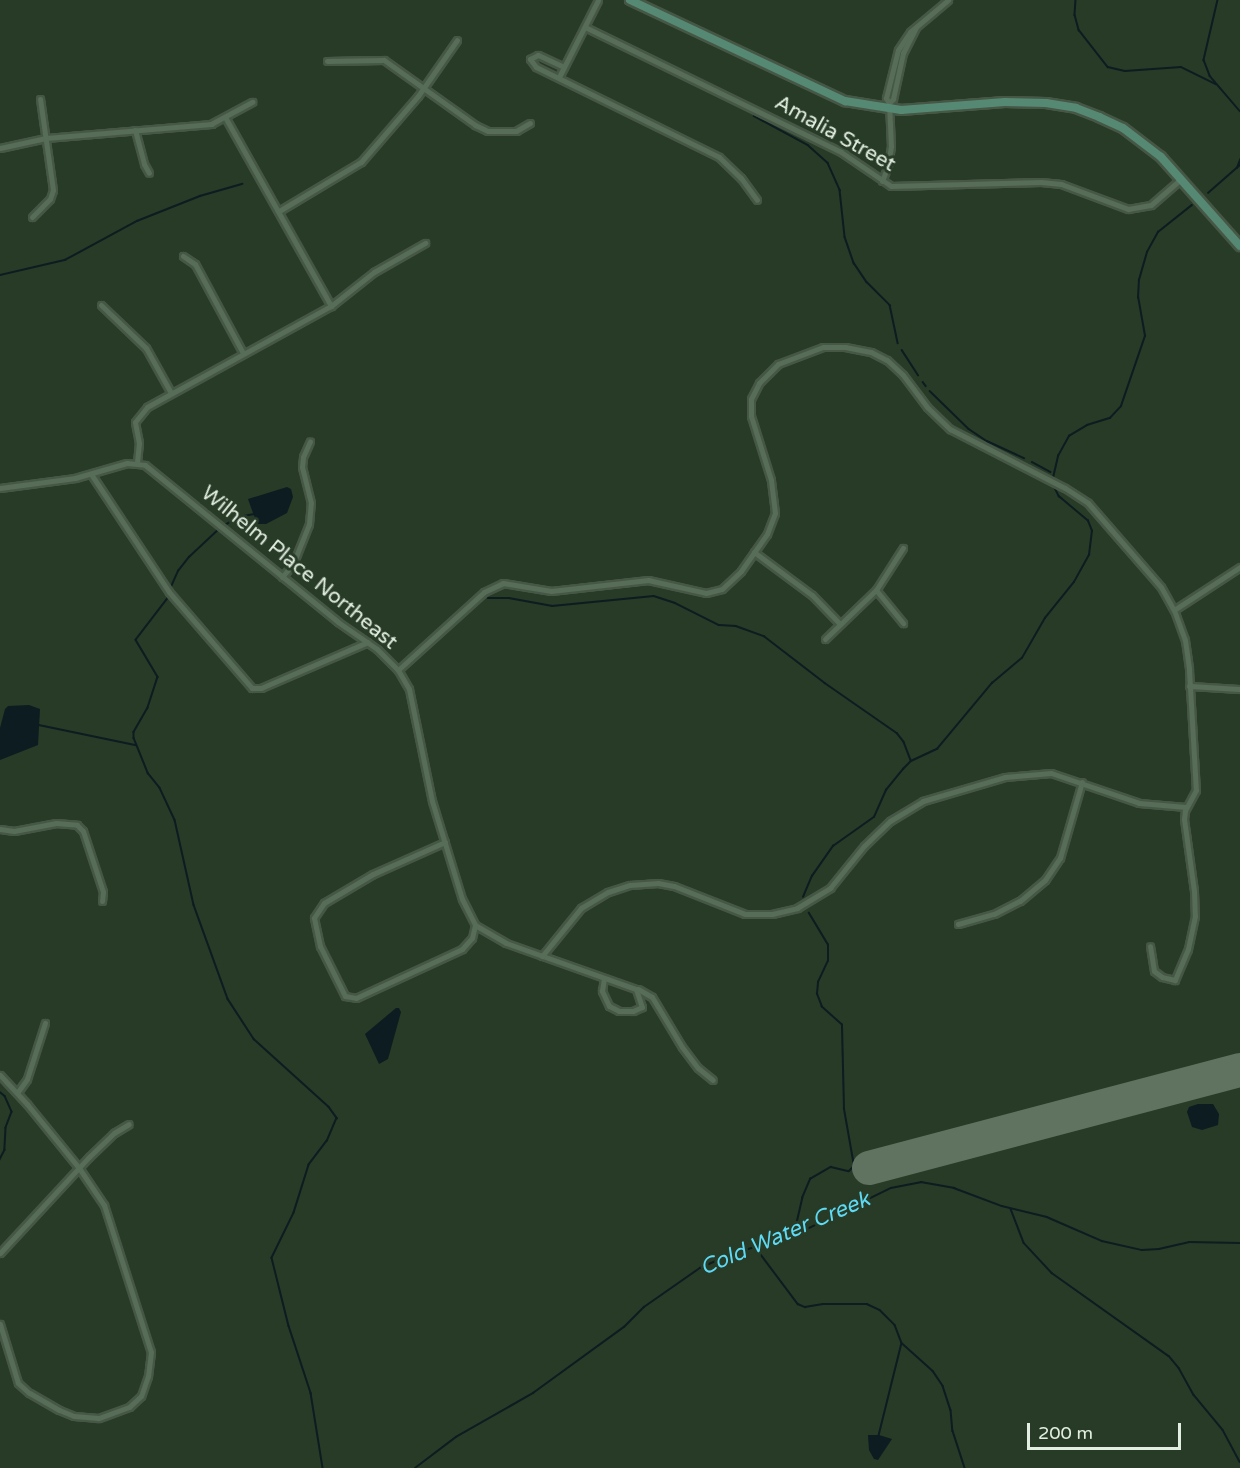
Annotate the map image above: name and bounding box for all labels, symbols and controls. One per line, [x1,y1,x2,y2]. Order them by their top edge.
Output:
street label: Amalia Street [770,90,900,178]
street label: Wilhelm Place Northeast [196,481,402,655]
water label: Cold Water Creek [696,1186,874,1282]
scale bar [1030,1411,1184,1449]
text: 200 m [1038,1422,1093,1444]

